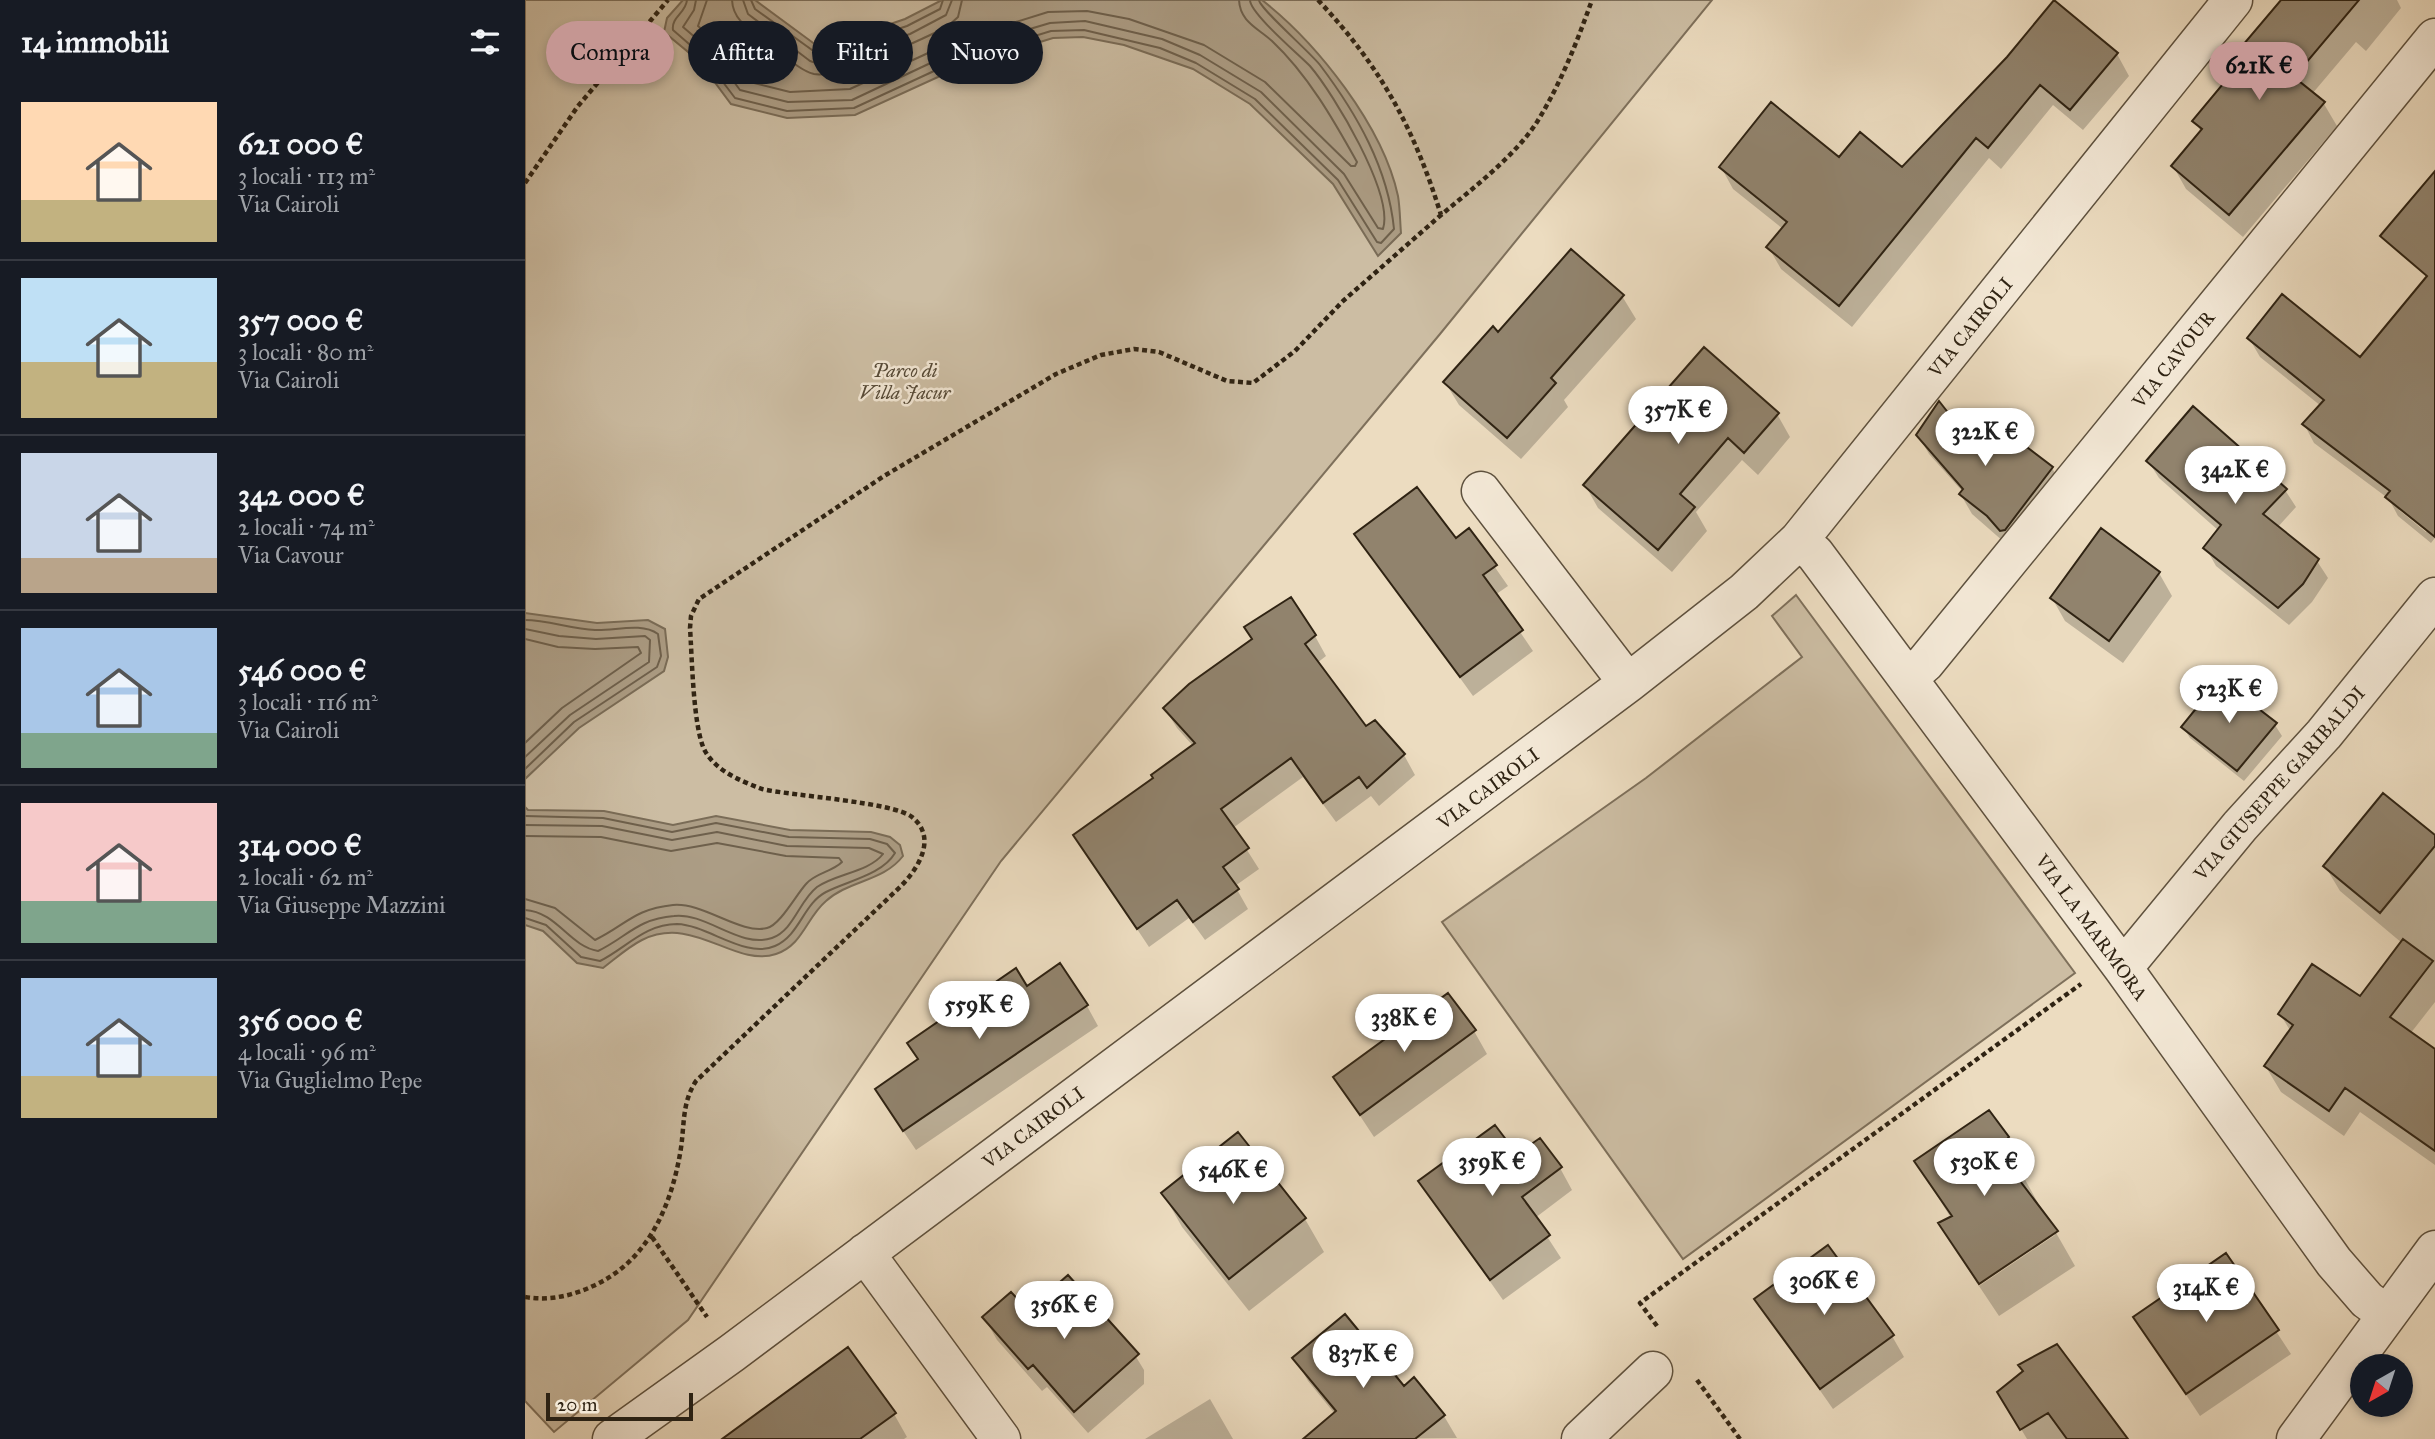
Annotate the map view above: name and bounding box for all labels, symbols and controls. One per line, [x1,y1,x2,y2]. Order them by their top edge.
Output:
chip: Compra [546,21,674,84]
chip: Affitta [688,21,798,84]
chip: Filtri [812,21,913,84]
chip: Nuovo [927,21,1043,84]
icon: filters [466,23,504,61]
text: 14 immobili [21,24,169,60]
pin: 621K € [2202,42,2316,102]
text: 621K € [2225,51,2293,79]
text: 621 000 € [238,126,364,162]
icon: home [77,130,161,214]
text: 3 locali · 113 m² [238,162,375,190]
text: Via Cairoli [238,190,339,218]
street label: VIA CAIROLI [1923,273,2018,383]
text: 357 000 € [238,302,363,338]
icon: home [77,306,161,390]
street label: VIA CAVOUR [2127,306,2220,413]
text: 3 locali · 80 m² [238,338,374,366]
park label: Parco di Villa Jacur [859,359,952,404]
text: Via Cairoli [238,366,339,394]
pin: 357K € [1621,386,1735,446]
text: 357K € [1644,395,1712,423]
pin: 322K € [1928,408,2042,468]
text: 322K € [1951,417,2019,445]
pin: 342K € [2178,447,2292,506]
text: 342K € [2201,455,2269,483]
text: 342 000 € [238,477,365,513]
icon: home [77,481,161,565]
text: 2 locali · 74 m² [238,513,375,541]
text: Via Cavour [238,541,344,569]
text: 546 000 € [238,652,367,688]
icon: home [77,656,161,740]
pin: 523K € [2172,666,2286,725]
text: 523K € [2196,674,2262,702]
street label: VIA GIUSEPPE GARIBALDI [2188,682,2370,886]
text: 3 locali · 116 m² [238,688,378,716]
text: Via Cairoli [238,716,339,744]
street label: VIA CAIROLI [1432,743,1544,835]
text: 314 000 € [238,827,362,863]
icon: home [77,831,161,915]
street label: VIA LA MARMORA [2030,849,2153,1005]
text: 2 locali · 62 m² [238,863,373,891]
text: Via Giuseppe Mazzini [238,891,446,919]
pin: 559K € [922,982,1036,1041]
text: 559K € [945,990,1013,1018]
pin: 338K € [1347,995,1461,1054]
text: 356 000 € [238,1002,363,1038]
text: 338K € [1371,1003,1437,1031]
icon: home [77,1006,161,1090]
text: 4 locali · 96 m² [238,1038,376,1066]
text: Via Guglielmo Pepe [238,1066,422,1094]
street label: VIA CAIROLI [977,1082,1089,1174]
pin: 359K € [1435,1138,1549,1198]
pin: 530K € [1927,1138,2041,1198]
pin: 546K € [1176,1146,1290,1206]
text: 359K € [1458,1147,1526,1175]
text: 530K € [1950,1147,2018,1175]
text: 546K € [1198,1155,1268,1183]
pin: 306K € [1767,1258,1881,1317]
pin: 314K € [2149,1264,2263,1324]
text: 306K € [1789,1266,1859,1294]
text: 314K € [2173,1273,2239,1301]
pin: 356K € [1007,1282,1121,1341]
text: 356K € [1031,1290,1097,1318]
pin: 837K € [1306,1330,1420,1390]
text: 837K € [1329,1339,1397,1367]
north arrow [2350,1354,2413,1418]
map controls [2350,1354,2413,1417]
scale bar [546,1390,693,1422]
text: 20 m [557,1393,598,1416]

